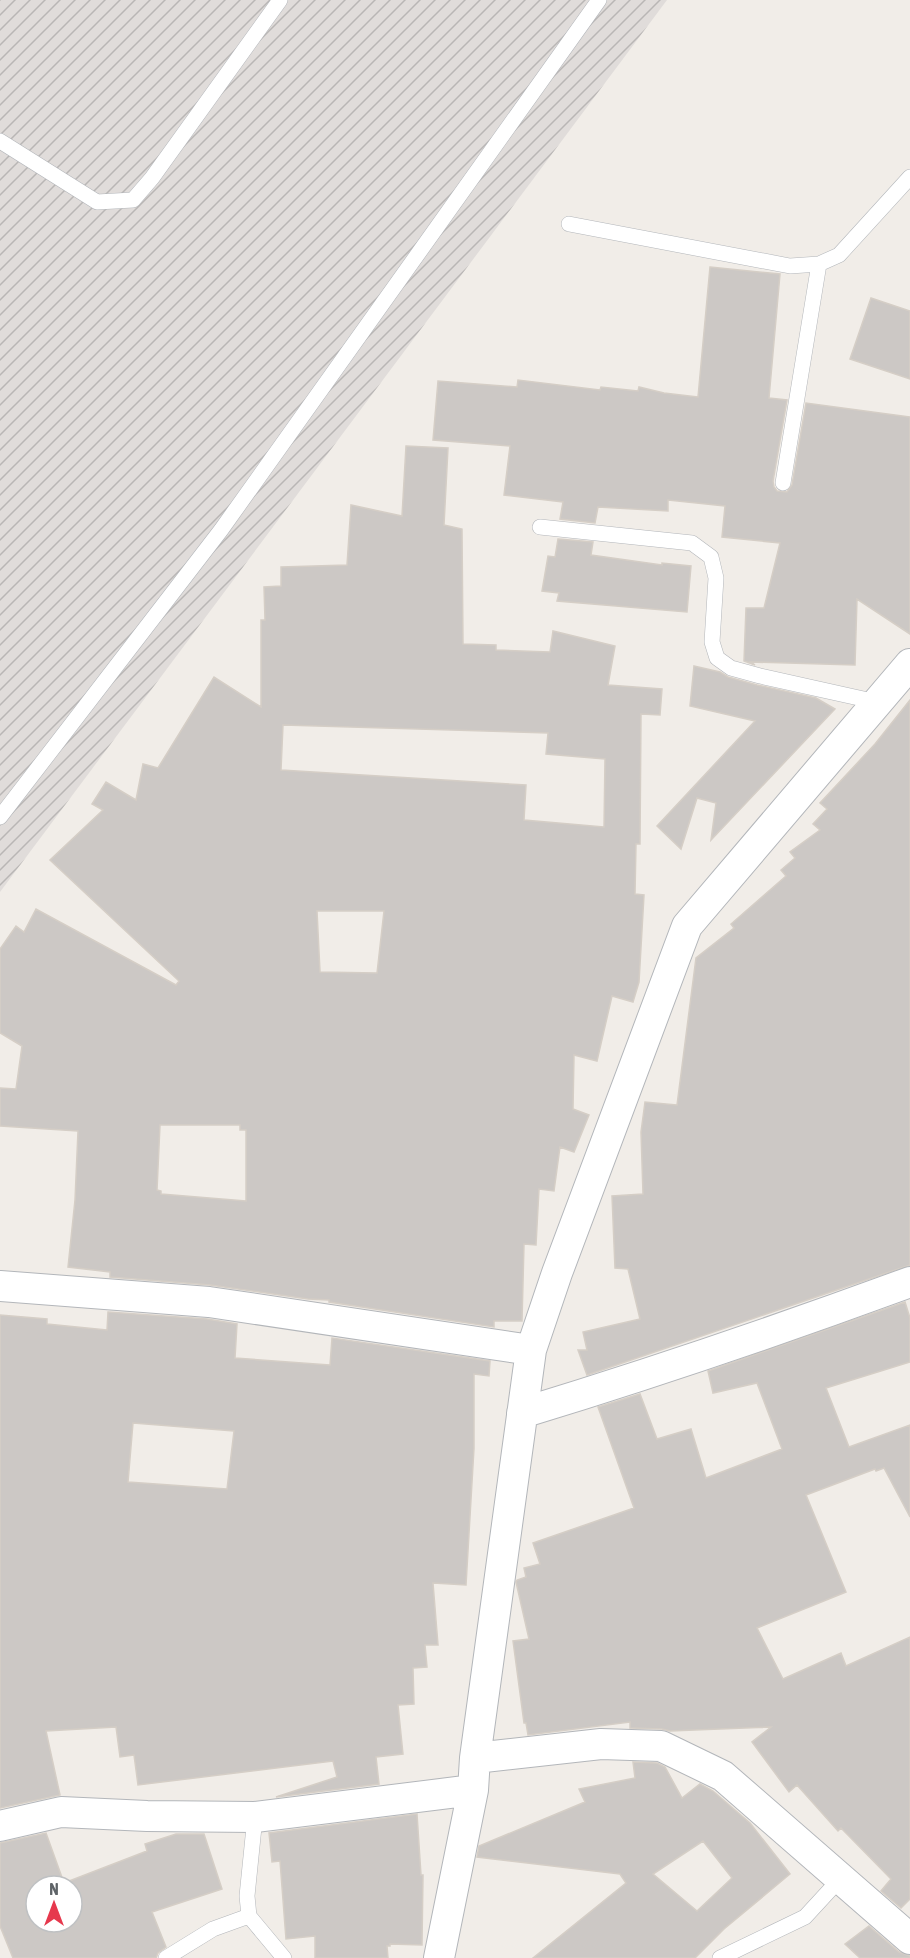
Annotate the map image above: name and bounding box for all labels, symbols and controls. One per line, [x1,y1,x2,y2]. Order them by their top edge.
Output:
north arrow [24,1874,84,1934]
text: N [49,1880,59,1898]

